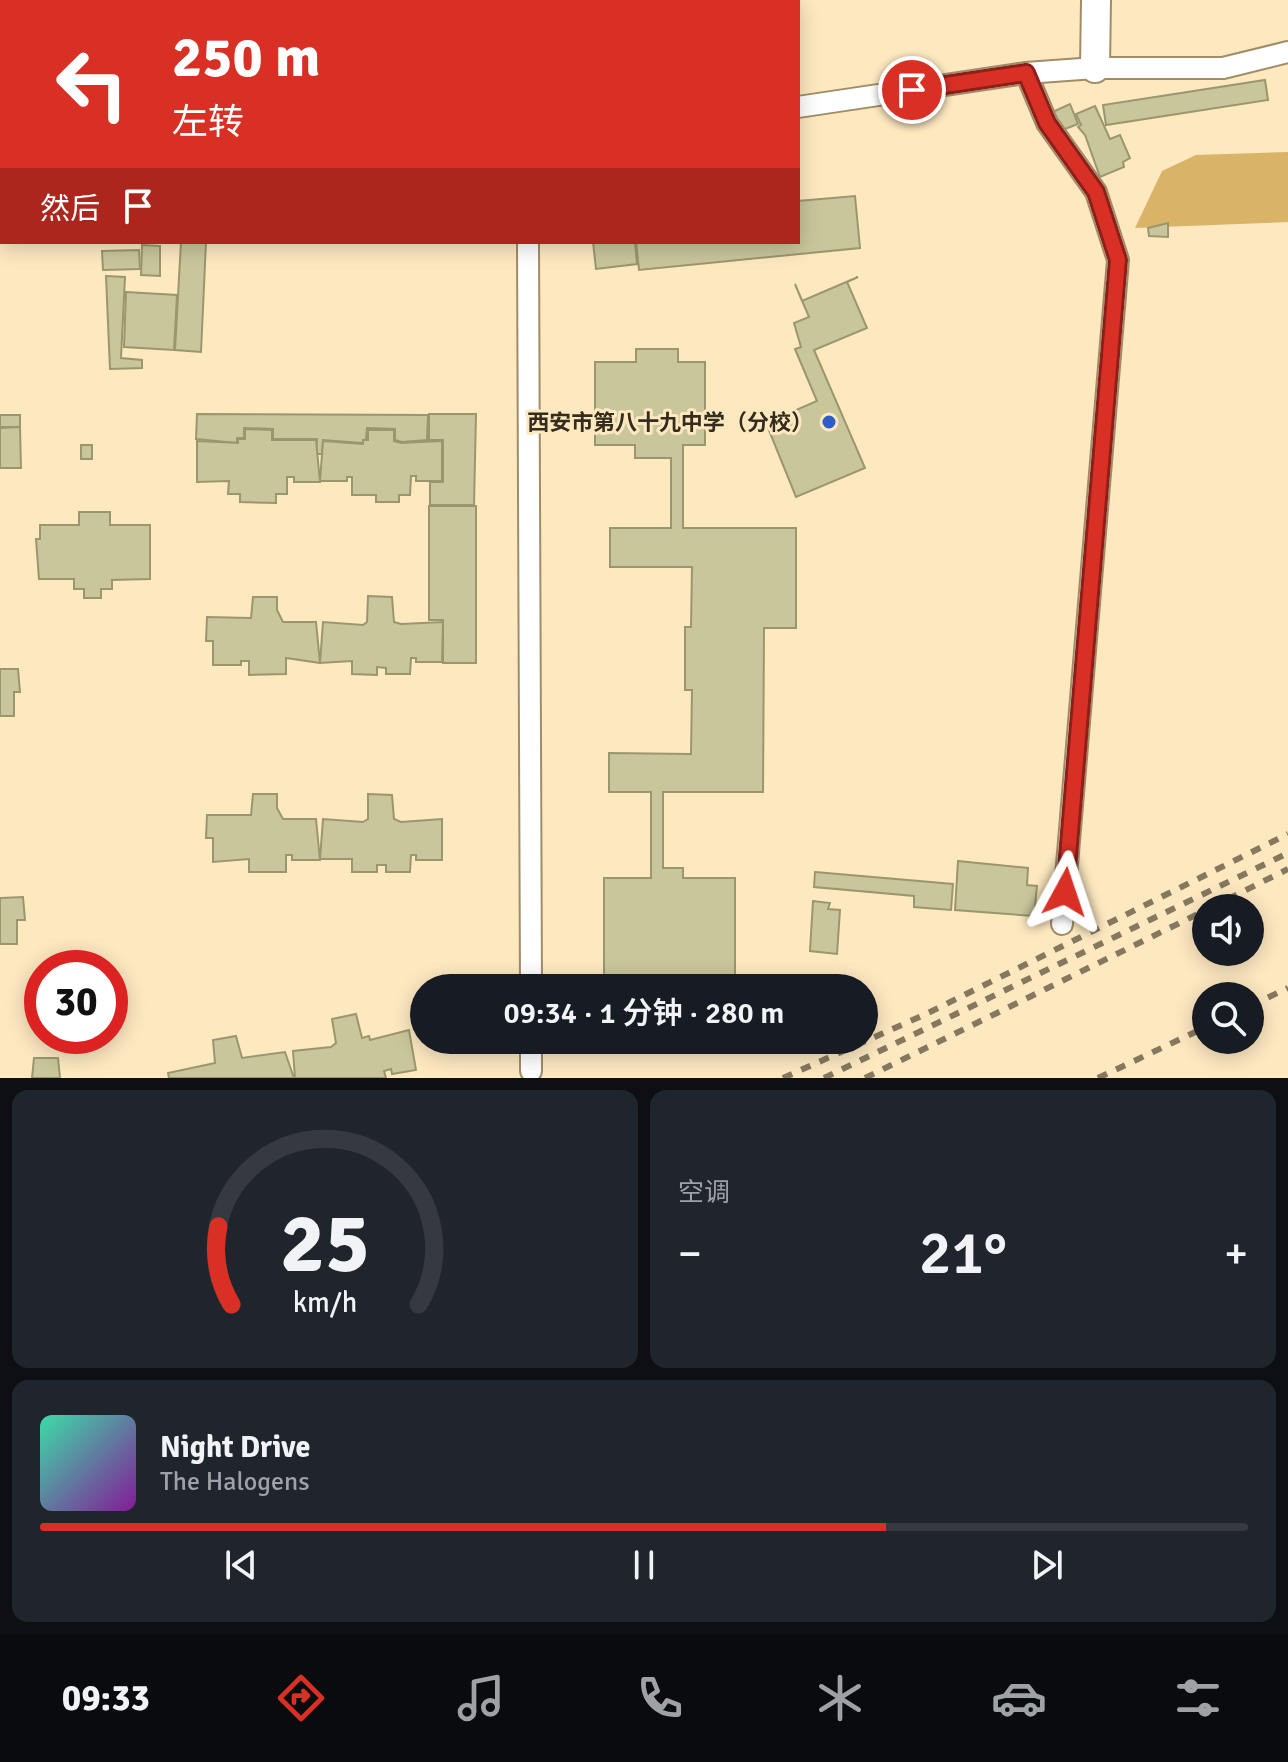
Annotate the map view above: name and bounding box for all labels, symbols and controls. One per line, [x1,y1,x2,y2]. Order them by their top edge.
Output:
text: 250 m [172,23,320,92]
icon: left [40,32,144,136]
pin [878,56,946,124]
icon: arrive [890,68,934,112]
text: 左转 [172,100,244,145]
icon: arrive [116,184,160,228]
text: 然后 [40,191,100,228]
place label: 西安市第八十九中学（分校） [527,409,813,436]
marker: 西安市第八十九中学（分校） [820,413,838,431]
position arrow [1023,850,1107,934]
map controls [1192,894,1264,1054]
button: sound [1192,894,1264,966]
speed limit sign: 30 [24,950,128,1054]
button: search [1192,982,1264,1054]
text: 09:34 · 1 分钟 · 280 m [504,995,784,1032]
text: 空调 [678,1177,730,1209]
text: 25 [280,1193,370,1295]
text: 21° [919,1217,1007,1291]
text: − [678,1227,702,1281]
text: + [1224,1227,1248,1281]
text: km/h [293,1285,357,1320]
text: Night Drive [160,1429,310,1466]
text: The Halogens [160,1466,310,1498]
icon: previous [219,1543,263,1587]
icon: pause [622,1543,666,1587]
icon: next [1025,1543,1069,1587]
icon: directions [273,1670,329,1726]
icon: music [453,1670,509,1726]
icon: phone [632,1670,688,1726]
icon: climate [812,1670,868,1726]
icon: car [991,1670,1047,1726]
icon: filters [1170,1670,1226,1726]
text: 09:33 [62,1676,150,1721]

